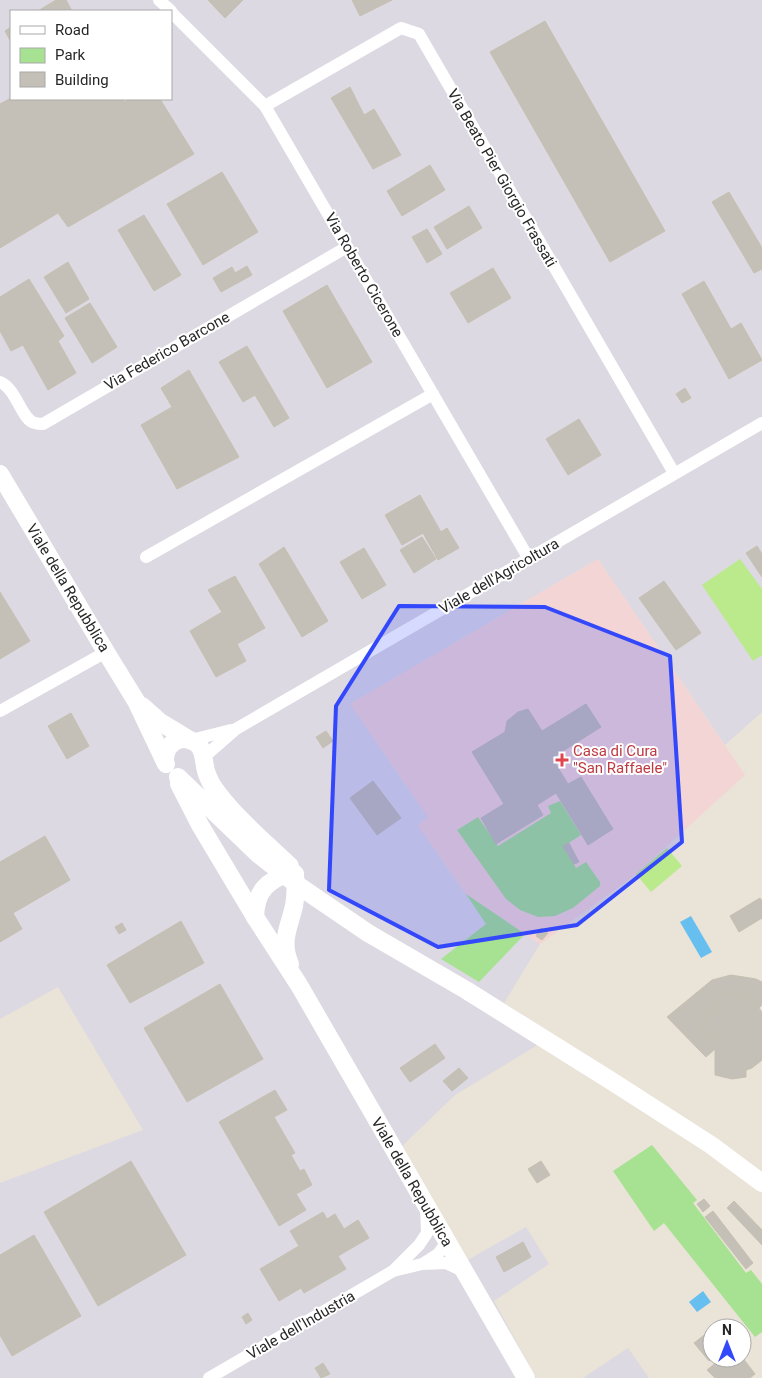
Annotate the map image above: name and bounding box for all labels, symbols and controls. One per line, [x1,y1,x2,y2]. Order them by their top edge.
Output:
legend [10,10,172,100]
text: Road [55,21,89,39]
text: Park [55,46,86,64]
text: Building [55,71,109,89]
street label: Via Beato Pier Giorgio Frassati [444,86,560,270]
street label: Via Roberto Cicerone [321,210,407,340]
street label: Via Federico Barcone [101,308,233,394]
street label: Viale della Repubblica [23,521,113,655]
street label: Viale dell'Agricoltura [436,534,562,618]
place label: Casa di Cura "San Raffaele" [573,742,667,777]
marker: Casa di Cura "San Raffaele" [555,753,569,767]
street label: Viale della Repubblica [368,1114,456,1250]
street label: Viale dell'Industria [244,1287,358,1363]
north arrow [702,1318,752,1368]
text: N [722,1322,732,1338]

